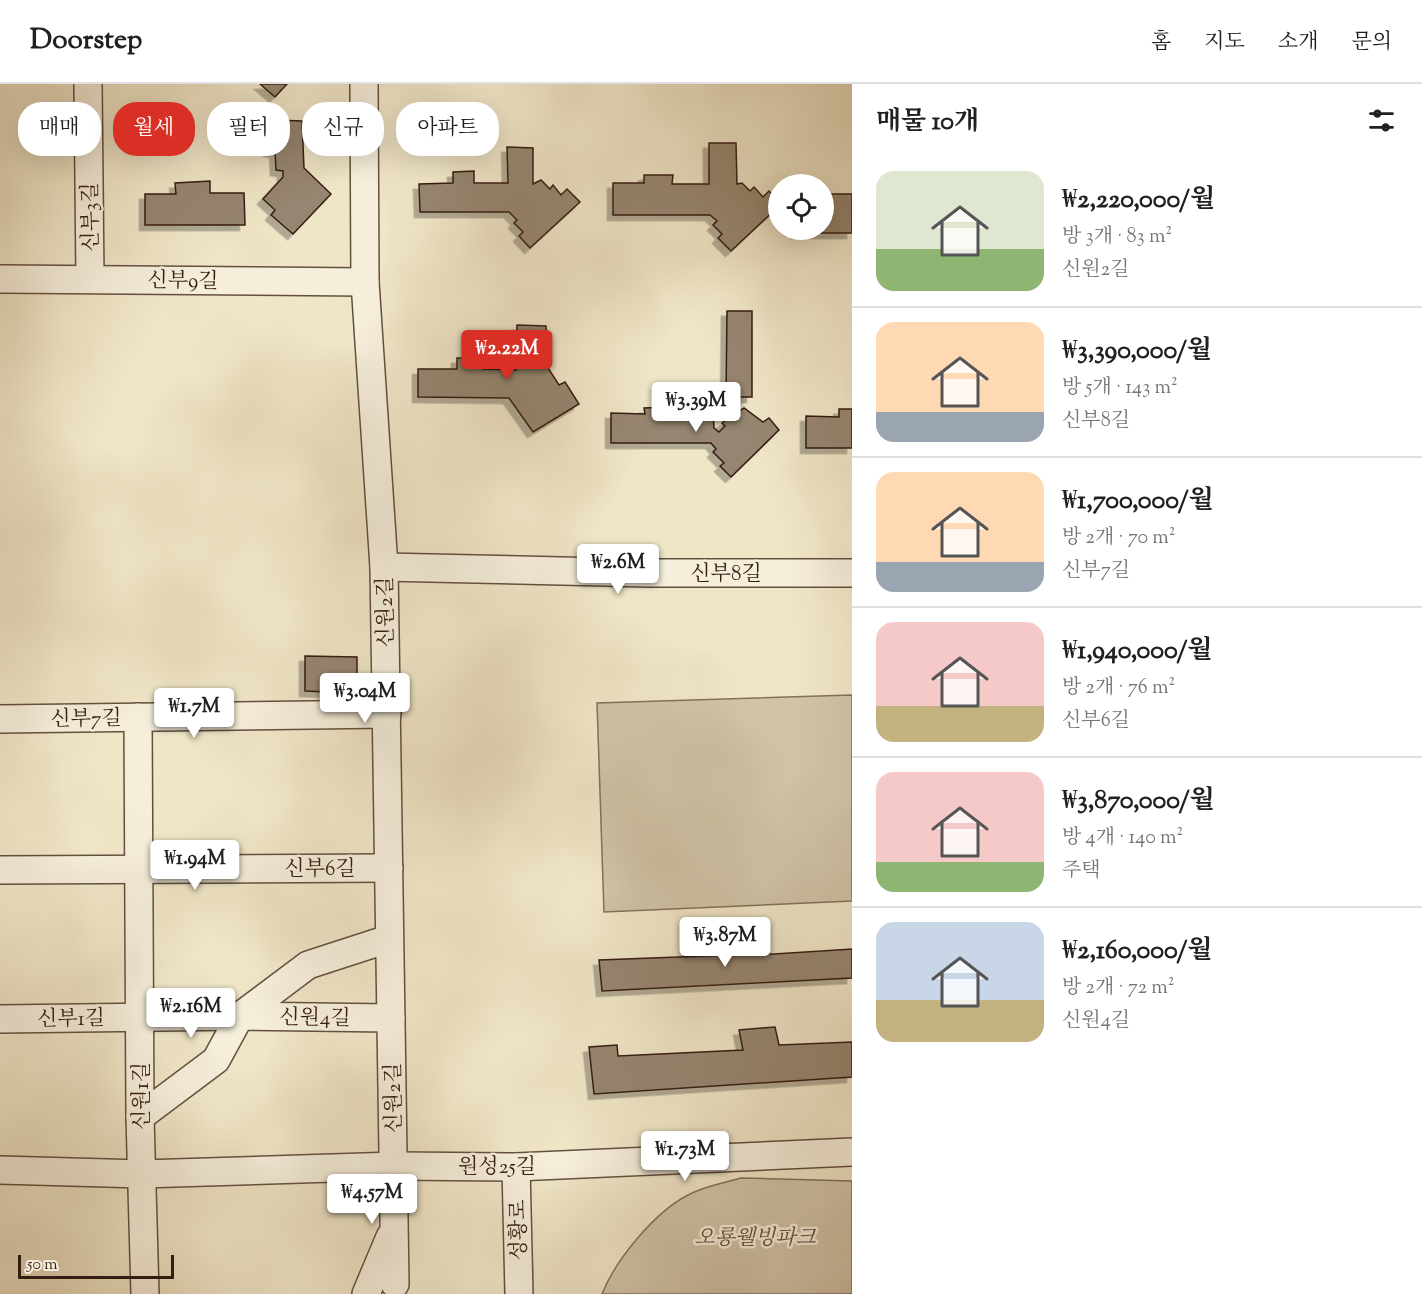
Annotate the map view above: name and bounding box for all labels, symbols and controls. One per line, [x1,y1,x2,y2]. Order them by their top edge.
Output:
text: Doorstep [30,21,142,61]
text: 홈 [1151,28,1171,58]
text: 지도 [1204,28,1245,58]
text: 소개 [1278,28,1318,58]
text: 문의 [1351,28,1392,58]
chip: 매매 [18,102,101,156]
chip: 월세 [113,102,195,156]
chip: 필터 [207,102,290,156]
chip: 신규 [302,102,384,156]
chip: 아파트 [396,102,499,156]
text: 매물 10개 [876,104,979,141]
icon: filters [1365,104,1398,137]
map controls [768,174,834,240]
button: locate [768,174,834,240]
street label: 신부3길 [76,182,108,252]
text: ₩2,220,000/월 [1062,182,1215,219]
icon: home [924,195,996,267]
text: 방 3개 · 83 m² [1062,223,1172,252]
text: 신원2길 [1062,256,1129,285]
street label: 신부9길 [147,266,219,298]
pin: ₩2.22M [458,330,556,381]
text: ₩3,390,000/월 [1062,333,1212,370]
text: ₩2.22M [475,335,539,364]
icon: home [924,346,996,418]
text: 방 5개 · 143 m² [1062,374,1178,403]
pin: ₩3.39M [647,382,745,433]
text: ₩3.39M [666,387,726,416]
text: 신부8길 [1062,407,1130,436]
text: ₩1,700,000/월 [1062,483,1214,520]
icon: home [924,496,996,568]
text: 방 2개 · 70 m² [1062,524,1176,553]
pin: ₩2.6M [576,544,660,595]
text: ₩2.6M [591,549,645,578]
text: 신부7길 [1062,557,1130,586]
street label: 신부8길 [690,560,762,590]
street label: 신원2길 [371,576,403,648]
text: ₩1,940,000/월 [1062,633,1212,670]
icon: home [924,646,996,718]
pin: ₩3.04M [316,673,414,724]
text: 방 2개 · 76 m² [1062,674,1175,703]
text: ₩3.04M [334,678,396,707]
pin: ₩1.7M [152,688,236,739]
text: ₩1.7M [168,693,220,722]
street label: 신부7길 [50,704,122,736]
text: 신부6길 [1062,707,1130,736]
text: ₩3,870,000/월 [1062,783,1215,820]
icon: home [924,796,996,868]
text: 방 4개 · 140 m² [1062,824,1183,853]
pin: ₩1.94M [146,840,244,891]
text: ₩1.94M [164,845,226,874]
street label: 신부6길 [284,855,356,885]
text: 주택 [1062,857,1101,886]
pin: ₩3.87M [676,917,774,968]
text: ₩3.87M [694,922,757,951]
text: ₩2,160,000/월 [1062,933,1212,970]
icon: home [924,946,996,1018]
text: 방 2개 · 72 m² [1062,974,1175,1003]
pin: ₩2.16M [142,988,240,1039]
text: ₩2.16M [160,993,222,1022]
street label: 신원4길 [279,1003,351,1035]
street label: 신부1길 [37,1004,105,1036]
text: 신원4길 [1062,1007,1130,1036]
street label: 신원1길 [128,1062,158,1130]
street label: 신원2길 [379,1062,411,1134]
pin: ₩1.73M [636,1131,734,1182]
text: ₩1.73M [655,1136,715,1165]
street label: 원성25길 [458,1153,536,1183]
pin: ₩4.57M [323,1174,421,1225]
text: ₩4.57M [341,1179,403,1208]
street label: 성황로 [504,1199,536,1261]
park label: 오룡웰빙파크 [694,1224,817,1254]
scale bar [18,1252,174,1280]
text: 50 m [27,1254,58,1277]

